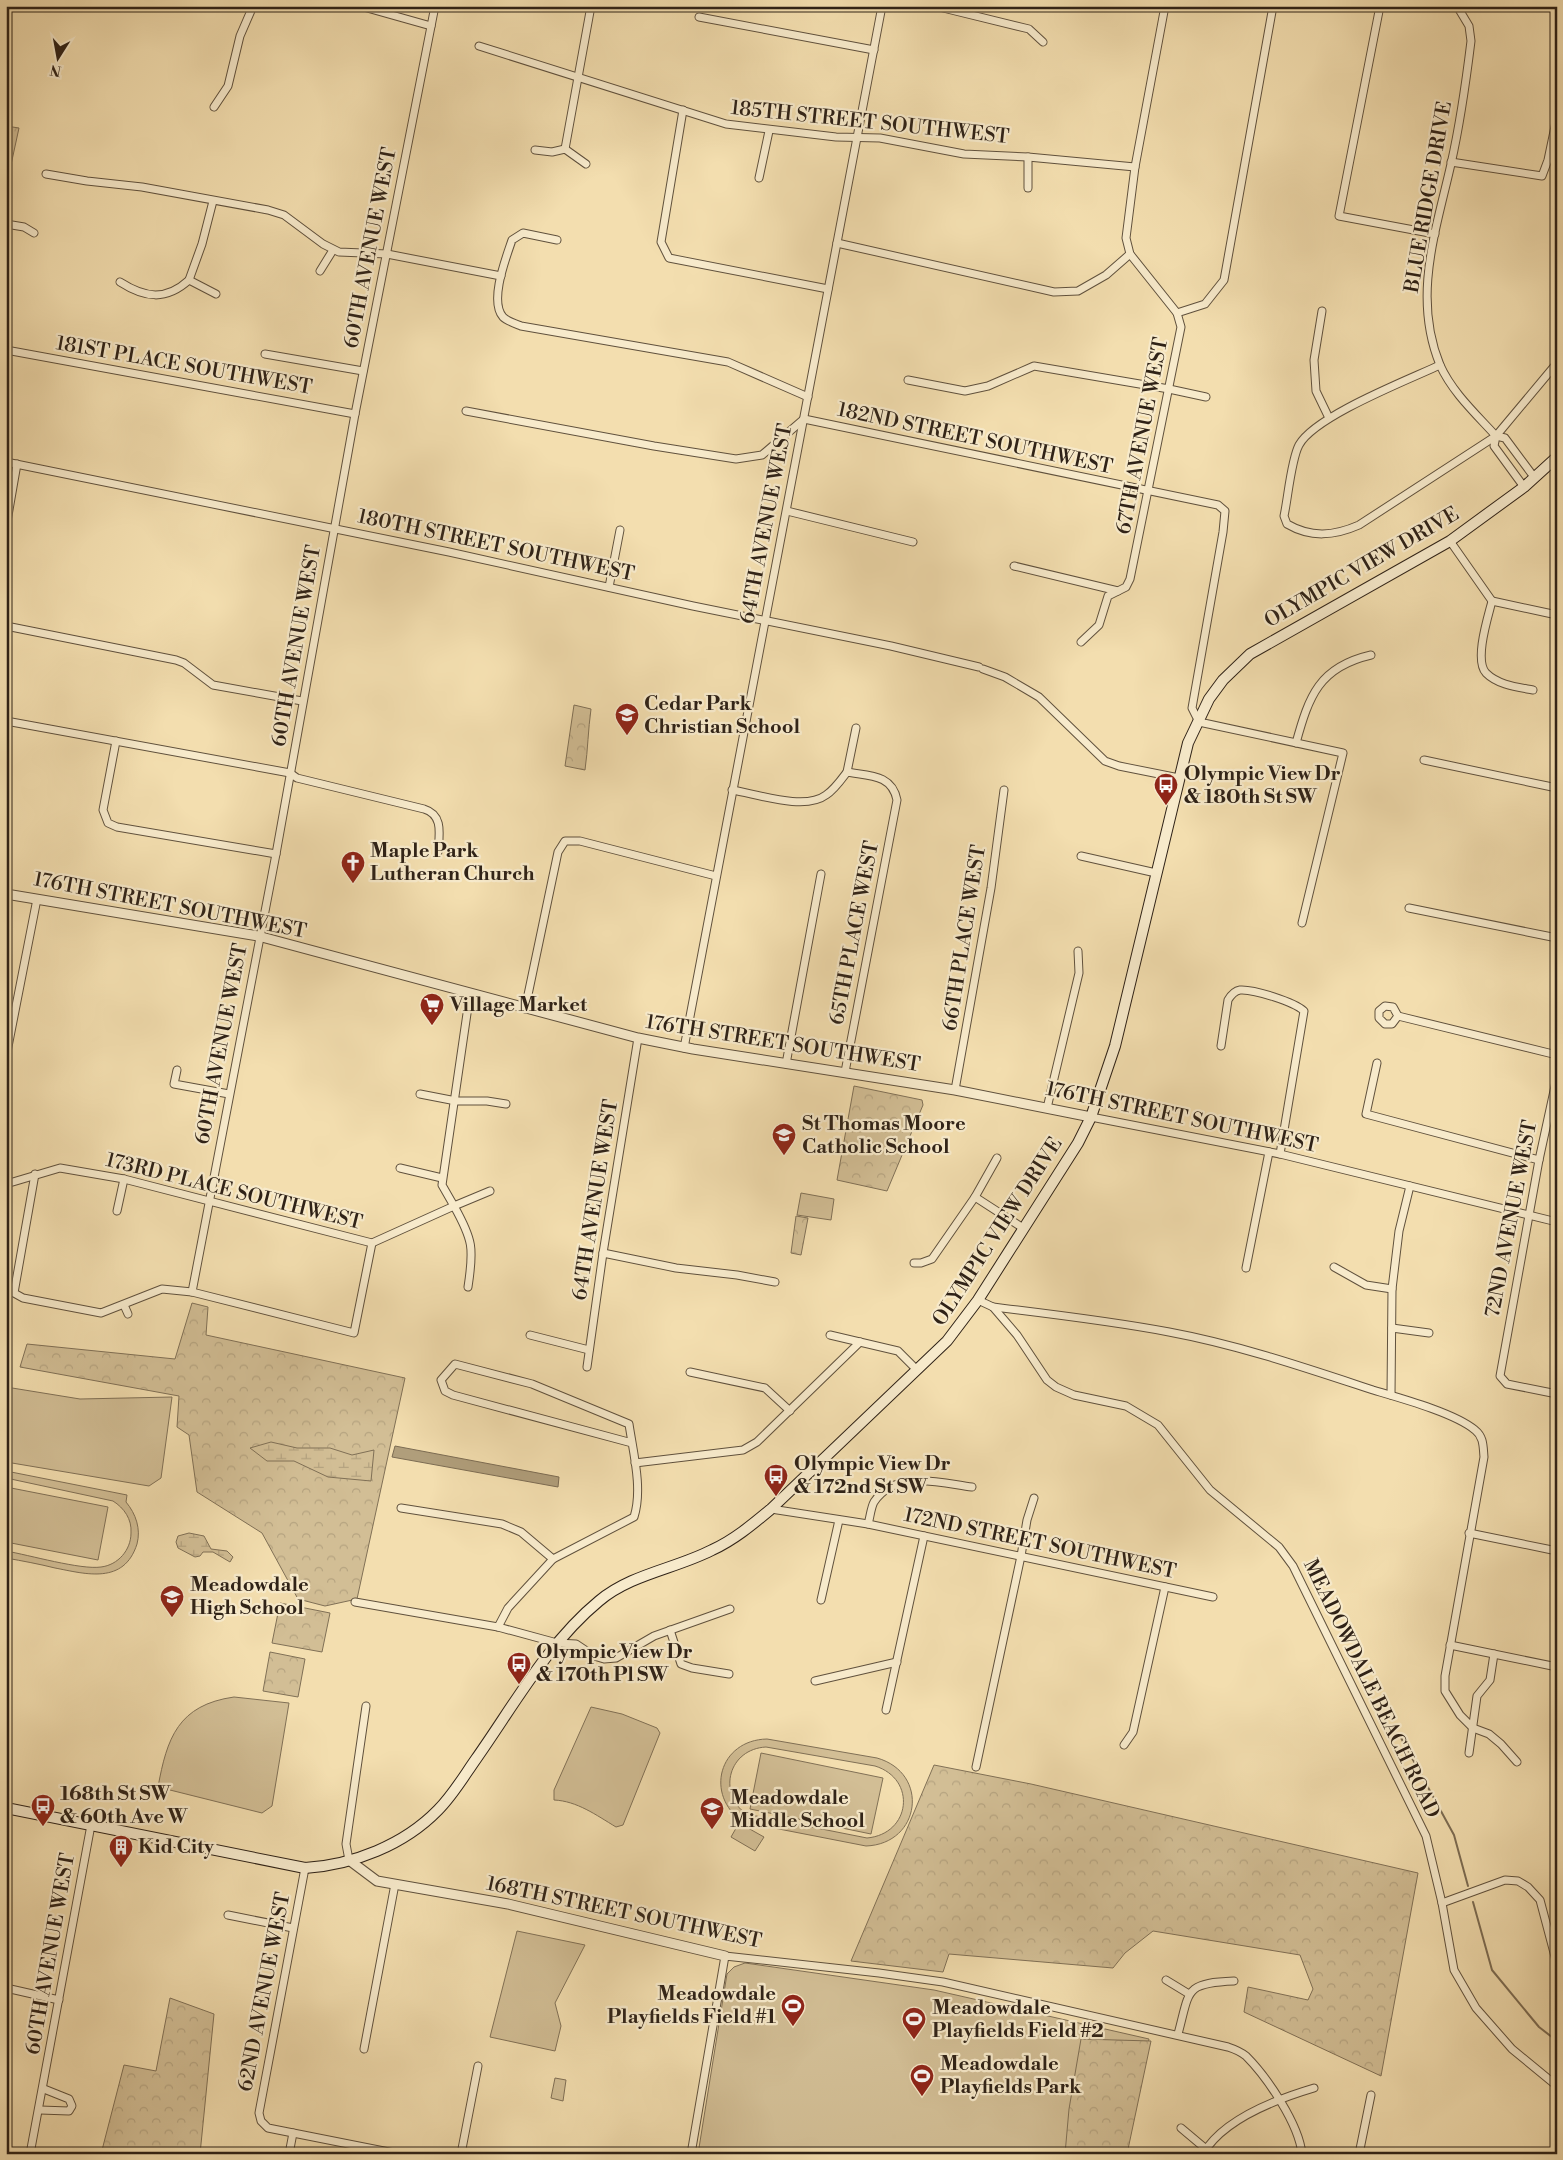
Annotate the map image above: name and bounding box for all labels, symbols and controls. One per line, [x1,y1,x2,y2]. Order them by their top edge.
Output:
north arrow [32,32,82,82]
text: N [49,60,63,80]
street label: 185TH STREET SOUTHWEST [729,96,1011,150]
street label: BLUE RIDGE DRIVE [1400,99,1458,296]
street label: 60TH AVENUE WEST [339,145,403,351]
street label: 181ST PLACE SOUTHWEST [54,331,314,401]
street label: 67TH AVENUE WEST [1112,335,1174,537]
street label: 182ND STREET SOUTHWEST [835,398,1115,480]
street label: 64TH AVENUE WEST [735,422,799,626]
street label: OLYMPIC VIEW DRIVE [1260,502,1464,634]
street label: 180TH STREET SOUTHWEST [355,504,637,588]
street label: 60TH AVENUE WEST [267,543,327,749]
place label: Cedar Park Christian School [644,692,801,740]
school or university icon: Cedar Park Christian School [614,702,640,736]
place label: Olympic View Dr & 180th St SW [1184,762,1341,810]
bus stop icon: Olympic View Dr & 180th St SW [1153,772,1179,806]
place label: Maple Park Lutheran Church [370,839,535,887]
street label: 65TH PLACE WEST [825,839,885,1027]
street label: 66TH PLACE WEST [938,843,992,1033]
church icon: Maple Park Lutheran Church [340,850,366,884]
street label: 176TH STREET SOUTHWEST [31,867,309,945]
street label: 60TH AVENUE WEST [190,941,254,1147]
supermarket icon: Village Market [419,992,445,1026]
place label: Village Market [449,993,588,1018]
street label: 176TH STREET SOUTHWEST [644,1010,922,1078]
street label: 176TH STREET SOUTHWEST [1044,1077,1320,1159]
street label: 64TH AVENUE WEST [568,1098,624,1302]
place label: St Thomas Moore Catholic School [802,1112,966,1160]
street label: 72ND AVENUE WEST [1481,1118,1543,1320]
school or university icon: St Thomas Moore Catholic School [771,1122,797,1156]
street label: OLYMPIC VIEW DRIVE [928,1133,1068,1331]
street label: 173RD PLACE SOUTHWEST [103,1148,365,1236]
place label: Olympic View Dr & 172nd St SW [794,1452,951,1500]
bus stop icon: Olympic View Dr & 172nd St SW [763,1463,789,1497]
street label: 172ND STREET SOUTHWEST [902,1503,1178,1585]
street label: MEADOWDALE BEACH ROAD [1297,1555,1445,1823]
place label: Meadowdale High School [190,1573,309,1621]
school or university icon: Meadowdale High School [159,1584,185,1618]
place label: Olympic View Dr & 170th Pl SW [536,1640,693,1688]
bus stop icon: Olympic View Dr & 170th Pl SW [506,1651,532,1685]
place label: 168th St SW & 60th Ave W [60,1782,188,1830]
place label: Meadowdale Middle School [730,1786,865,1834]
bus stop icon: 168th St SW & 60th Ave W [30,1793,56,1827]
school or university icon: Meadowdale Middle School [699,1796,725,1830]
building icon: Kid City [108,1834,134,1868]
place label: Kid City [138,1835,215,1860]
street label: 60TH AVENUE WEST [21,1851,81,2057]
street label: 168TH STREET SOUTHWEST [484,1872,764,1954]
street label: 62ND AVENUE WEST [233,1890,297,2094]
place label: Meadowdale Playfields Field #1 [607,1982,776,2030]
sports icon: Meadowdale Playfields Field #1 [780,1993,806,2027]
place label: Meadowdale Playfields Field #2 [932,1996,1104,2044]
sports icon: Meadowdale Playfields Field #2 [901,2006,927,2040]
place label: Meadowdale Playfields Park [940,2052,1082,2100]
sports icon: Meadowdale Playfields Park [909,2063,935,2097]

